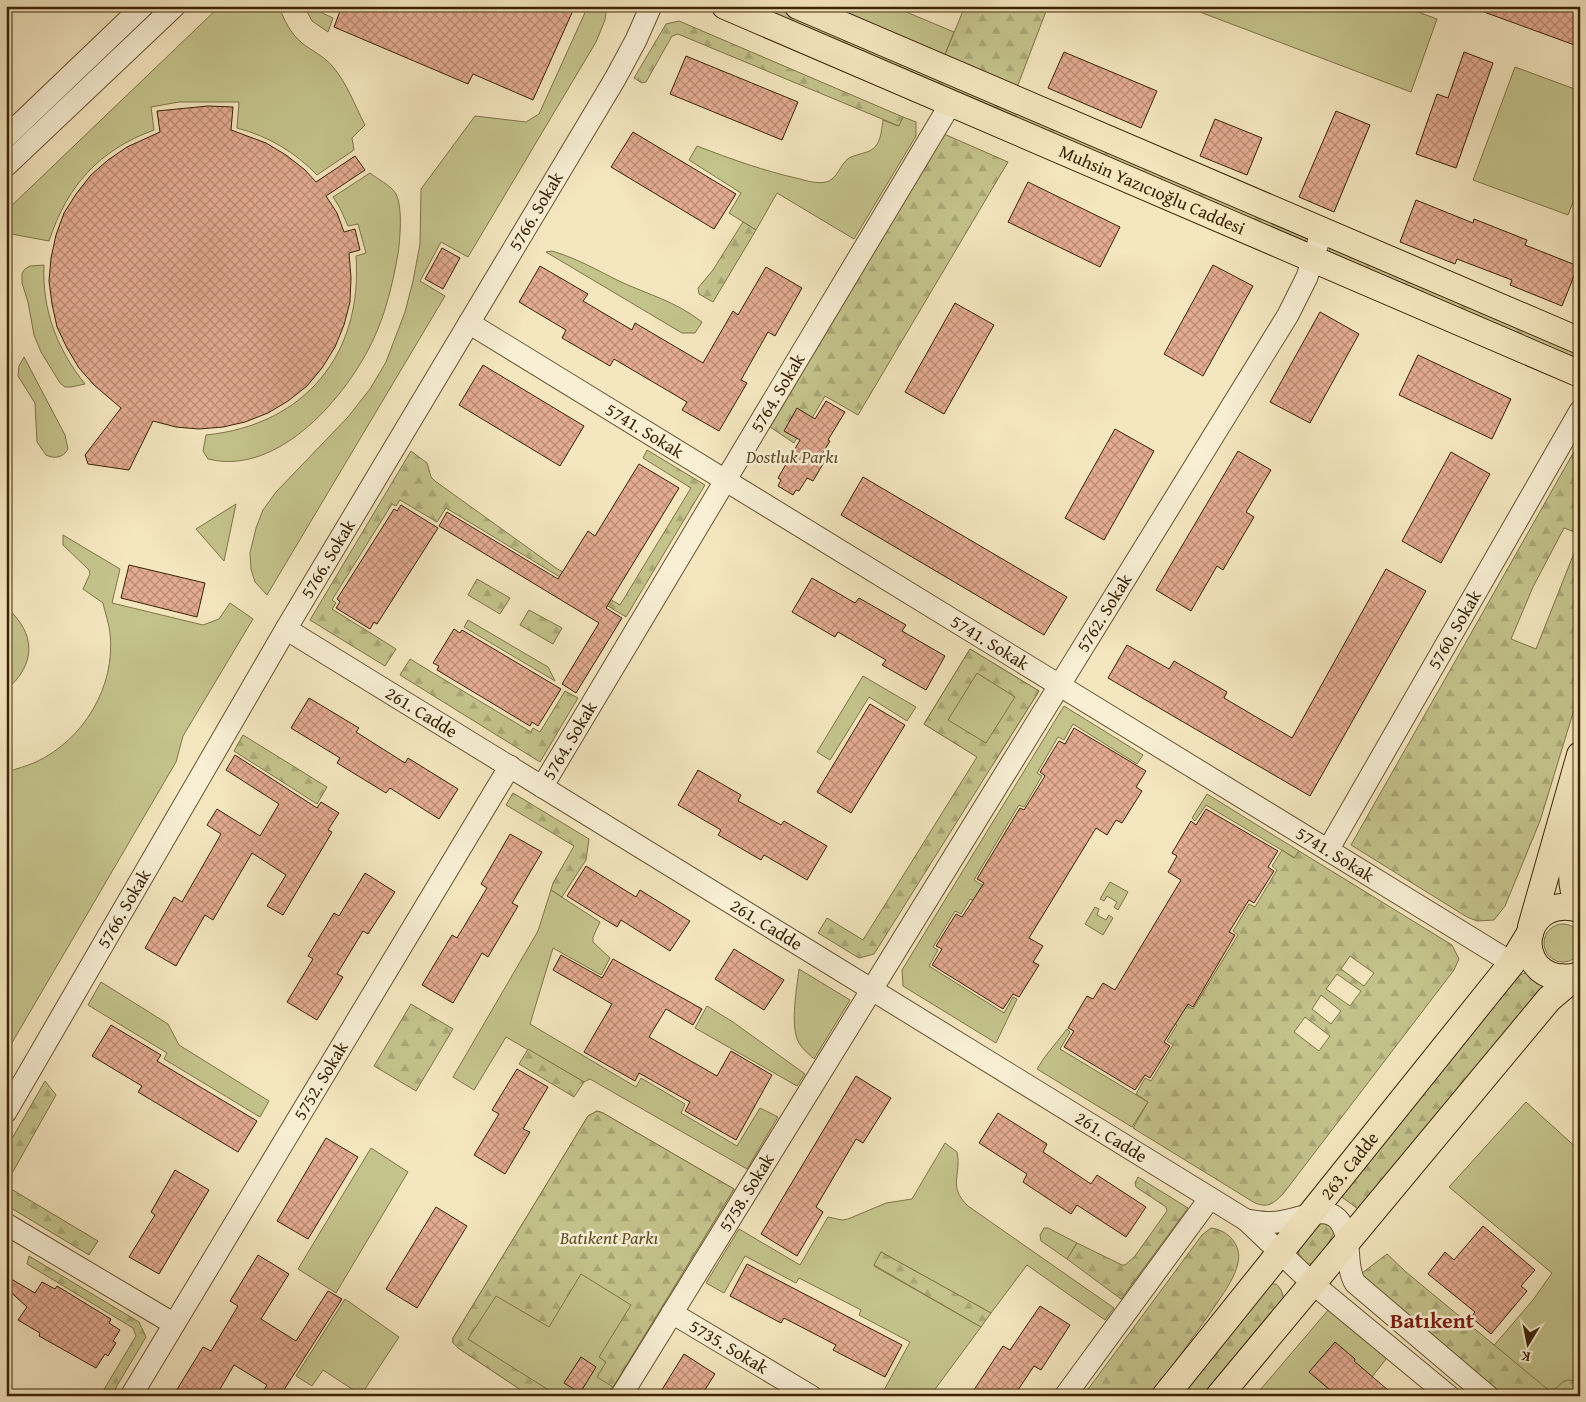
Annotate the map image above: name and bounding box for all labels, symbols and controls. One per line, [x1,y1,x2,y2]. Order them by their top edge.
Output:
street label: Muhsin Yazıcıoğlu Caddesi [1055,137,1250,241]
street label: 5766. Sokak [501,166,570,256]
street label: 5764. Sokak [743,347,812,437]
street label: 5741. Sokak [600,396,690,465]
park label: Dostluk Parkı [745,443,838,470]
street label: 5766. Sokak [293,513,362,603]
street label: 5762. Sokak [1069,568,1139,657]
street label: 5760. Sokak [1420,584,1488,674]
street label: 5741. Sokak [946,608,1035,677]
street label: 261. Cadde [380,679,463,744]
street label: 5764. Sokak [535,695,604,785]
street label: 5741. Sokak [1291,819,1380,889]
street label: 5766. Sokak [90,863,158,953]
street label: 261. Cadde [725,892,808,957]
street label: 5752. Sokak [286,1035,355,1125]
street label: 261. Cadde [1070,1104,1153,1169]
street label: 263. Cadde [1313,1126,1385,1205]
street label: 5758. Sokak [712,1147,781,1237]
park label: Batıkent Parkı [559,1224,658,1251]
district label: Batıkent [1390,1304,1475,1336]
street label: 5735. Sokak [684,1312,774,1381]
north arrow [1504,1320,1554,1370]
text: K [1520,1346,1532,1367]

